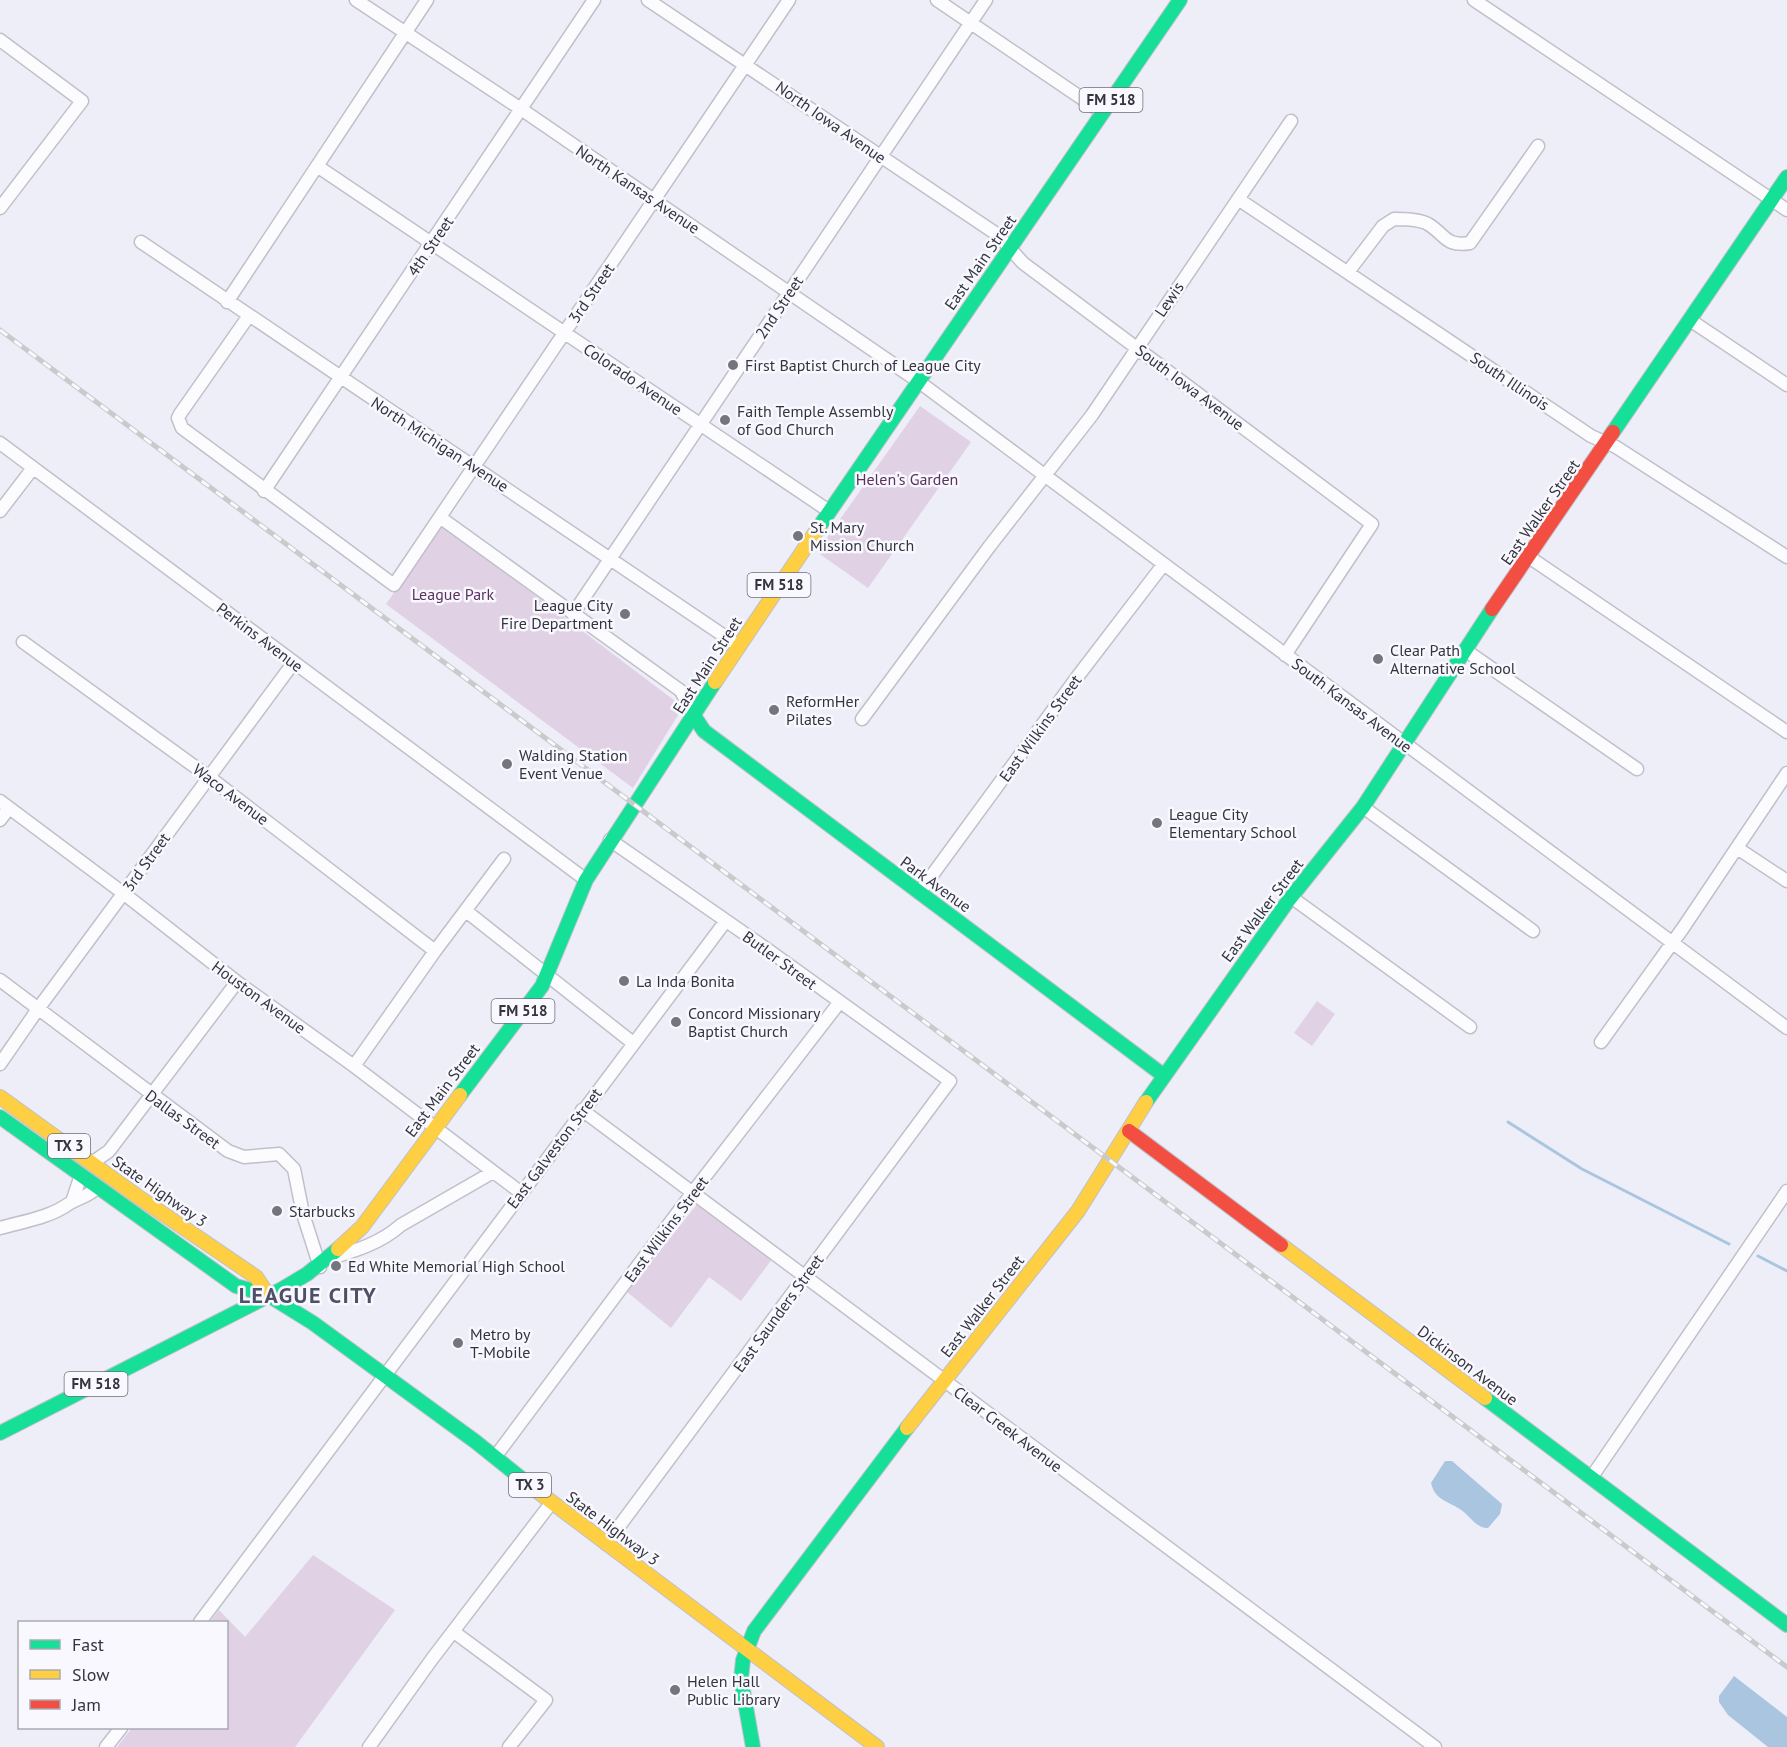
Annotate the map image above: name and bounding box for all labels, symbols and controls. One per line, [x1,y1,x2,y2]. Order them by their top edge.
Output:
street label: North Iowa Avenue [772,76,890,168]
road number: FM 518 [1080,88,1142,112]
street label: North Kansas Avenue [572,140,704,238]
street label: East Main Street [940,210,1021,313]
street label: 4th Street [403,212,458,280]
street label: 3rd Street [564,259,619,327]
street label: 2nd Street [751,271,808,342]
street label: Lewis [1150,277,1188,320]
street label: Colorado Avenue [580,339,686,419]
street label: South Iowa Avenue [1132,340,1248,434]
street label: South Illinois [1467,347,1553,415]
place label: First Baptist Church of League City [745,355,981,375]
marker: First Baptist Church of League City [726,358,740,372]
street label: North Michigan Avenue [367,392,513,496]
place label: Faith Temple Assembly of God Church [737,401,894,439]
marker: Faith Temple Assembly of God Church [718,413,732,427]
street label: East Walker Street [1496,455,1584,569]
park label: Helen's Garden [856,469,958,489]
place label: St. Mary Mission Church [810,517,914,555]
marker: St. Mary Mission Church [791,529,805,543]
road number: FM 518 [748,573,810,597]
park label: League Park [412,584,495,604]
place label: League City Fire Department [501,595,614,633]
street label: Perkins Avenue [213,598,307,676]
marker: League City Fire Department [618,607,632,621]
street label: East Main Street [668,612,746,717]
place label: Clear Path Alternative School [1390,640,1516,678]
marker: Clear Path Alternative School [1371,652,1385,666]
street label: South Kansas Avenue [1288,653,1416,757]
street label: East Wilkins Street [994,670,1086,785]
place label: ReformHer Pilates [786,691,860,729]
marker: ReformHer Pilates [767,703,781,717]
place label: Walding Station Event Venue [519,745,628,783]
marker: Walding Station Event Venue [500,757,514,771]
street label: Waco Avenue [189,759,273,829]
place label: League City Elementary School [1169,804,1297,842]
marker: League City Elementary School [1150,816,1164,830]
street label: 3rd Street [118,828,174,895]
street label: Park Avenue [897,852,975,916]
street label: East Walker Street [1217,854,1308,966]
street label: Butler Street [739,926,821,994]
street label: Houston Avenue [208,956,310,1038]
place label: La Inda Bonita [636,971,735,991]
marker: La Inda Bonita [617,974,631,988]
road number: FM 518 [492,999,554,1023]
place label: Concord Missionary Baptist Church [688,1003,821,1041]
marker: Concord Missionary Baptist Church [669,1015,683,1029]
street label: East Main Street [400,1039,484,1141]
street label: East Galveston Street [502,1083,606,1212]
street label: Dallas Street [142,1085,225,1153]
road number: TX 3 [48,1134,90,1158]
street label: State Highway 3 [109,1151,211,1231]
street label: East Wilkins Street [620,1172,713,1286]
place label: Starbucks [289,1201,355,1221]
marker: Starbucks [270,1204,284,1218]
street label: East Saunders Street [729,1250,828,1376]
street label: East Walker Street [936,1251,1028,1361]
place label: Ed White Memorial High School [348,1256,565,1276]
marker: Ed White Memorial High School [329,1259,343,1273]
district label: LEAGUE CITY [239,1281,377,1309]
street label: Dickinson Avenue [1414,1321,1522,1409]
place label: Metro by T-Mobile [470,1324,531,1362]
marker: Metro by T-Mobile [451,1336,465,1350]
road number: FM 518 [64,1372,128,1396]
street label: Clear Creek Avenue [950,1382,1066,1476]
road number: TX 3 [509,1473,551,1497]
street label: State Highway 3 [562,1486,664,1570]
legend [18,1621,228,1729]
text: Fast [72,1633,104,1656]
text: Slow [72,1663,110,1686]
place label: Helen Hall Public Library [687,1671,781,1709]
marker: Helen Hall Public Library [668,1683,682,1697]
text: Jam [71,1693,101,1716]

